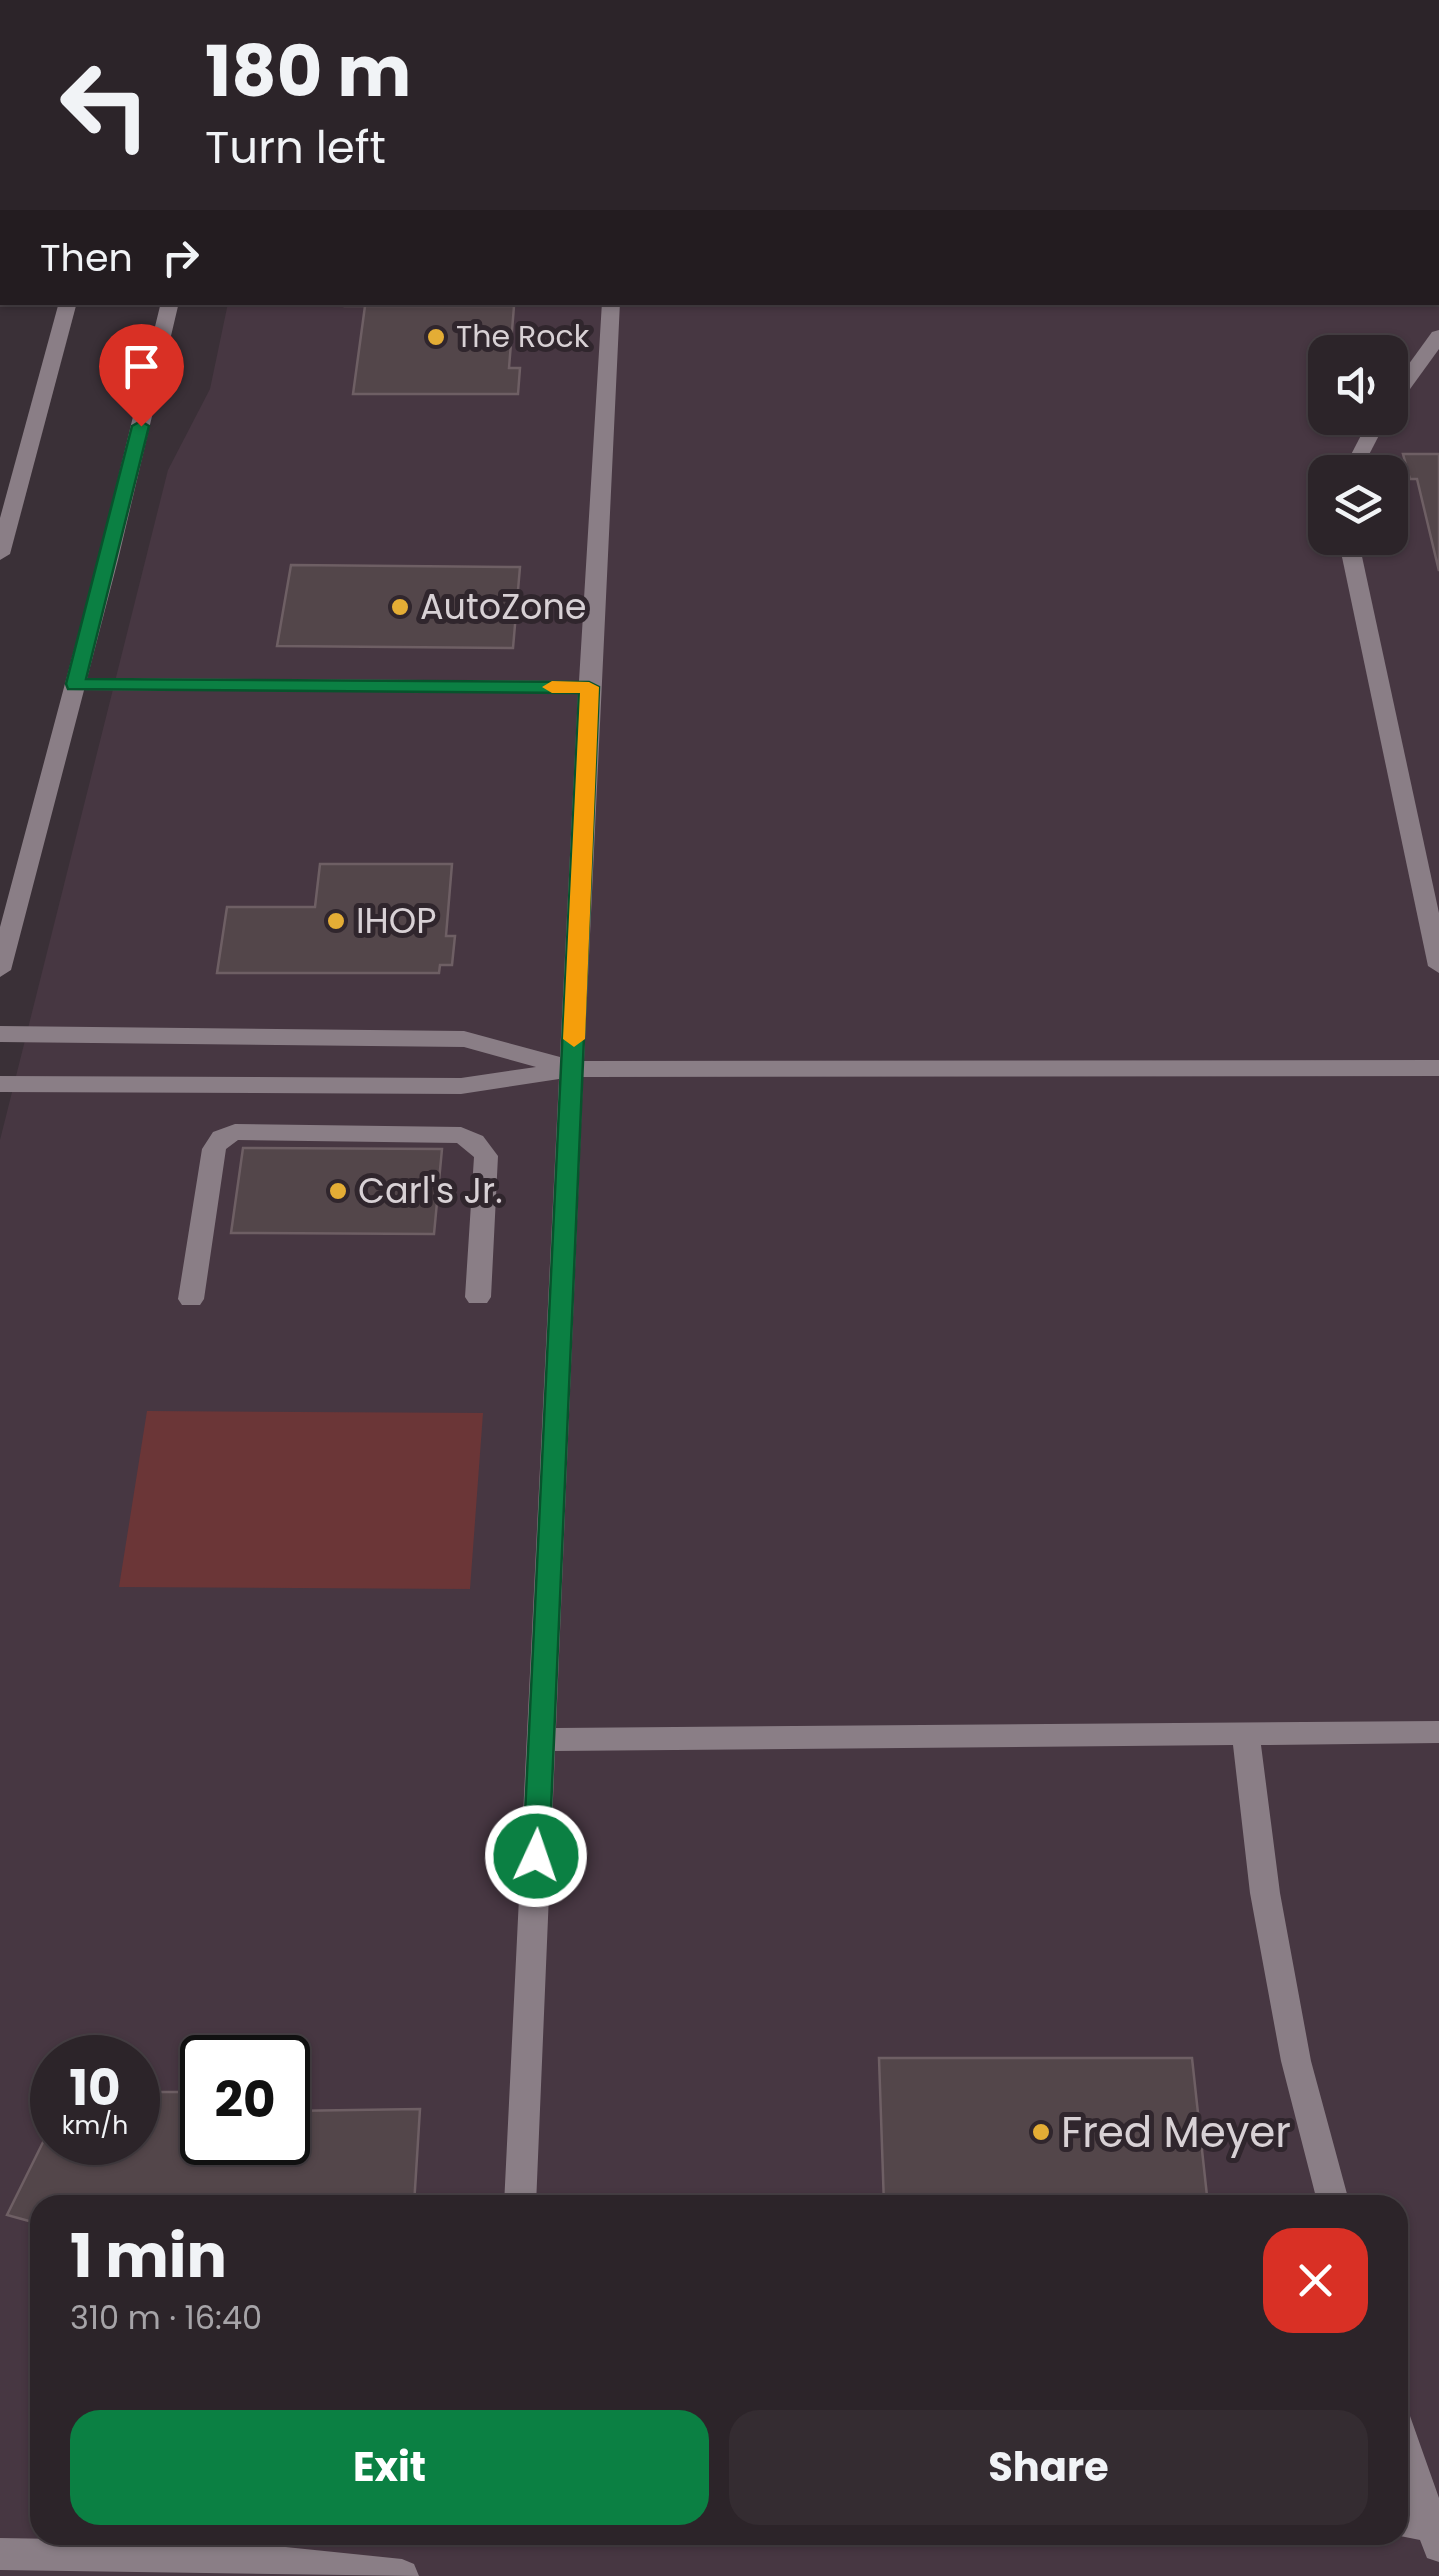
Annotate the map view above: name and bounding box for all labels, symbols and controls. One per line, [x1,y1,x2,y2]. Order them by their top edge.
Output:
text: 180 m [205,22,411,121]
icon: left [40,40,170,170]
text: Turn left [205,116,386,179]
icon: right [153,230,208,285]
text: Then [40,231,133,284]
place label: The Rock [456,315,590,358]
pin [99,324,184,427]
marker: The Rock [425,326,447,348]
map controls [1308,335,1408,555]
button: sound [1308,335,1408,435]
icon: arrive [114,339,169,394]
button: layers [1308,455,1408,555]
place label: AutoZone [420,582,587,631]
marker: AutoZone [389,596,411,618]
place label: IHOP [356,896,437,945]
marker: IHOP [325,910,347,932]
place label: Carl's Jr. [358,1166,502,1215]
marker: Carl's Jr. [327,1180,349,1202]
position arrow [484,1804,588,1908]
speed limit sign: 20 [180,2035,310,2165]
text: 10 [69,2052,121,2123]
place label: Fred Meyer [1061,2103,1291,2162]
text: km/h [62,2108,128,2143]
marker: Fred Meyer [1030,2121,1052,2143]
text: 1 min [70,2214,227,2298]
button: close [1263,2228,1368,2333]
text: 310 m · 16:40 [70,2295,262,2340]
button: Exit [70,2410,709,2525]
button: Share [729,2410,1368,2525]

